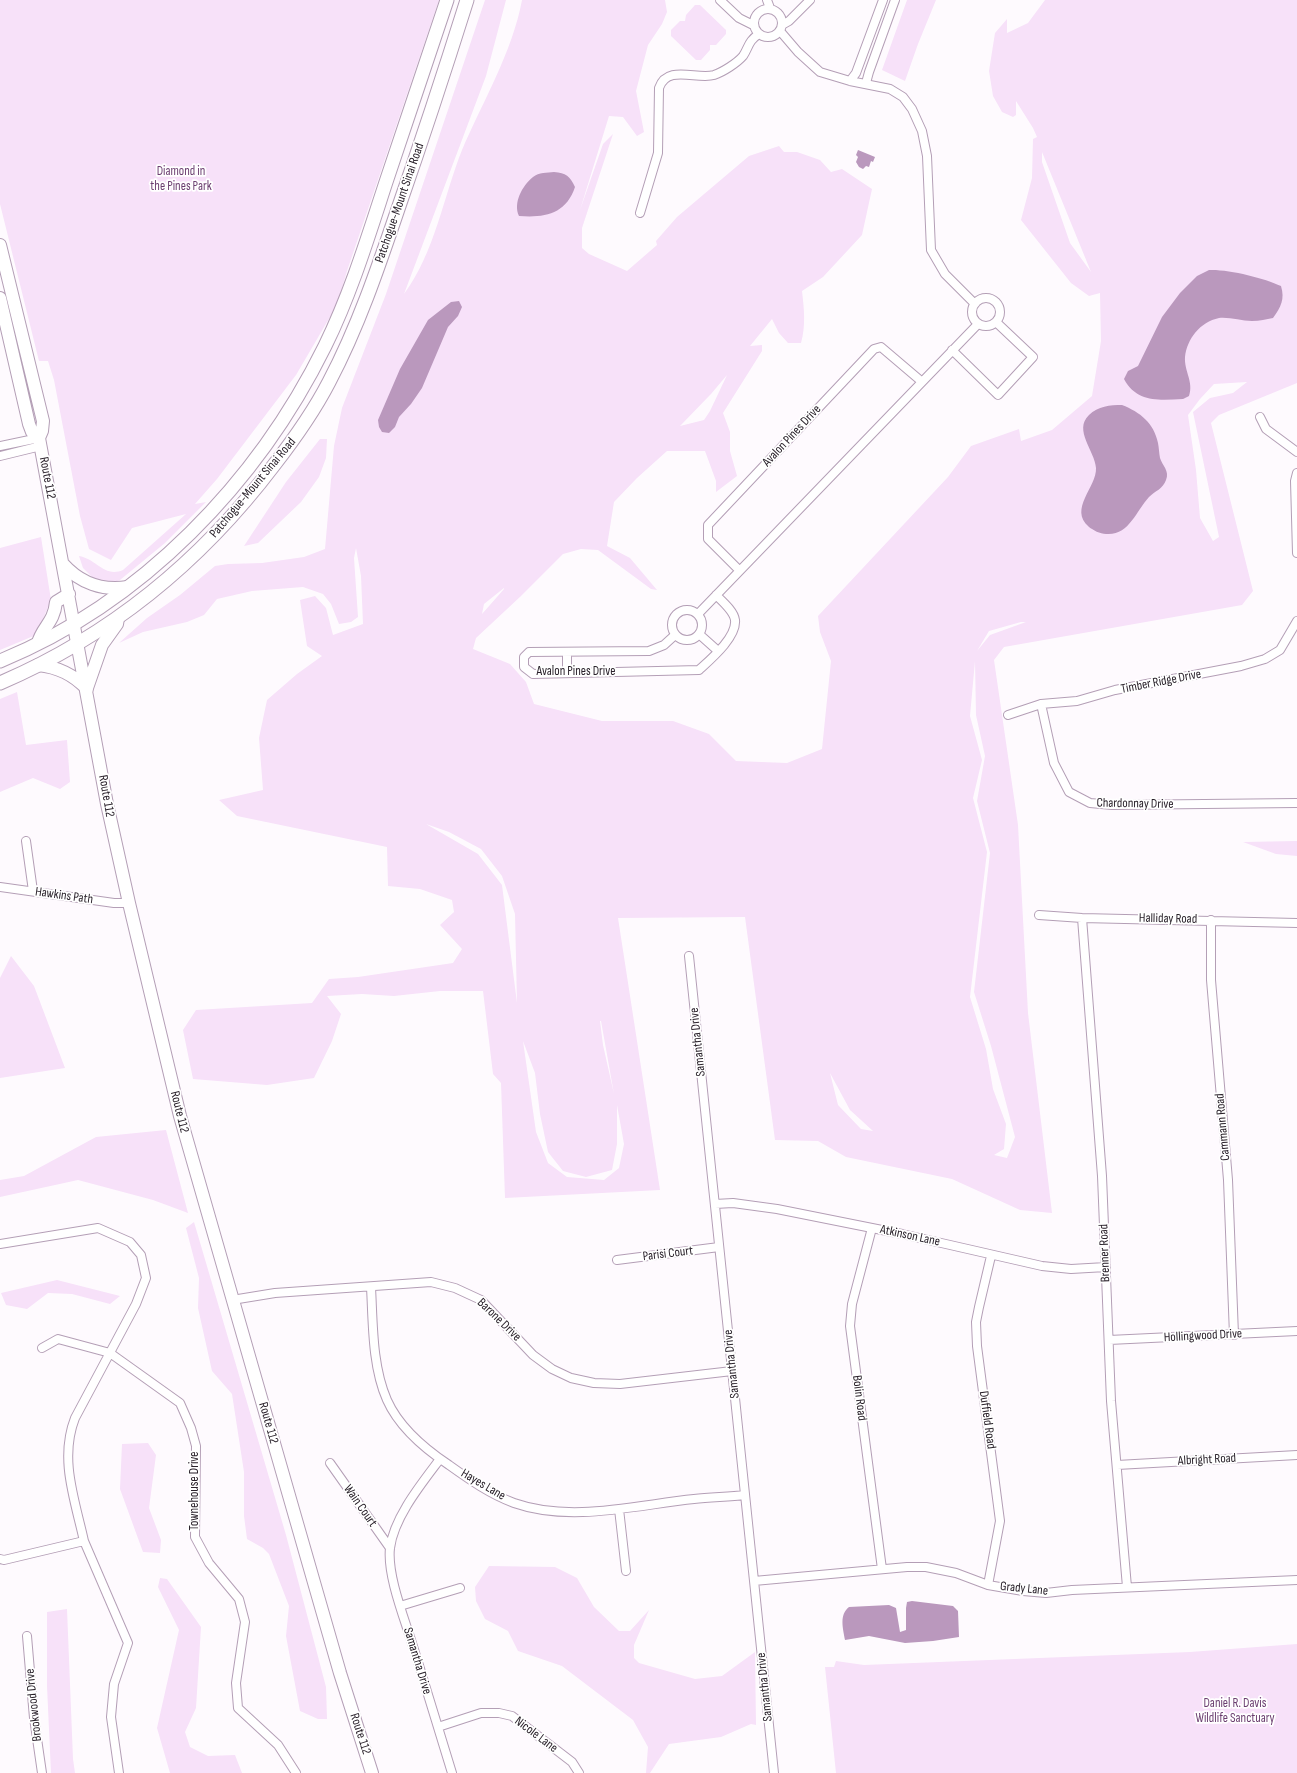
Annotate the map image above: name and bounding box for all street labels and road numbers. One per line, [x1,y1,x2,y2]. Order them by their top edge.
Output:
street label: Patchogue-Mount Sinai Road [372,141,428,265]
street label: Avalon Pines Drive [759,402,825,470]
street label: Patchogue-Mount Sinai Road [207,435,299,541]
street label: Route 112 [35,456,59,500]
street label: Avalon Pines Drive [537,664,615,680]
street label: Timber Ridge Drive [1120,667,1202,697]
street label: Route 112 [95,774,117,818]
street label: Chardonnay Drive [1096,796,1174,812]
street label: Hawkins Path [34,884,94,908]
street label: Halliday Road [1139,911,1197,927]
street label: Samantha Drive [687,1007,709,1077]
street label: Route 112 [166,1090,192,1134]
street label: Cammann Road [1212,1093,1234,1161]
street label: Atkinson Lane [879,1222,941,1250]
street label: Brenner Road [1096,1224,1114,1282]
street label: Parisi Court [642,1243,694,1265]
street label: Barone Drive [474,1295,524,1345]
street label: Hollingwood Drive [1163,1326,1243,1346]
street label: Samantha Drive [721,1329,743,1399]
street label: Bolin Road [848,1374,870,1422]
street label: Duffield Road [975,1390,999,1450]
street label: Route 112 [255,1400,281,1446]
street label: Albright Road [1178,1451,1236,1469]
street label: Townehouse Drive [187,1452,203,1530]
street label: Hayes Lane [458,1466,508,1504]
street label: Wain Court [340,1482,380,1530]
street label: Grady Lane [999,1579,1049,1599]
street label: Samantha Drive [399,1626,435,1696]
street label: Samantha Drive [754,1652,776,1722]
street label: Brookwood Drive [22,1668,46,1742]
street label: Route 112 [346,1711,374,1757]
street label: Nicole Lane [511,1714,561,1756]

